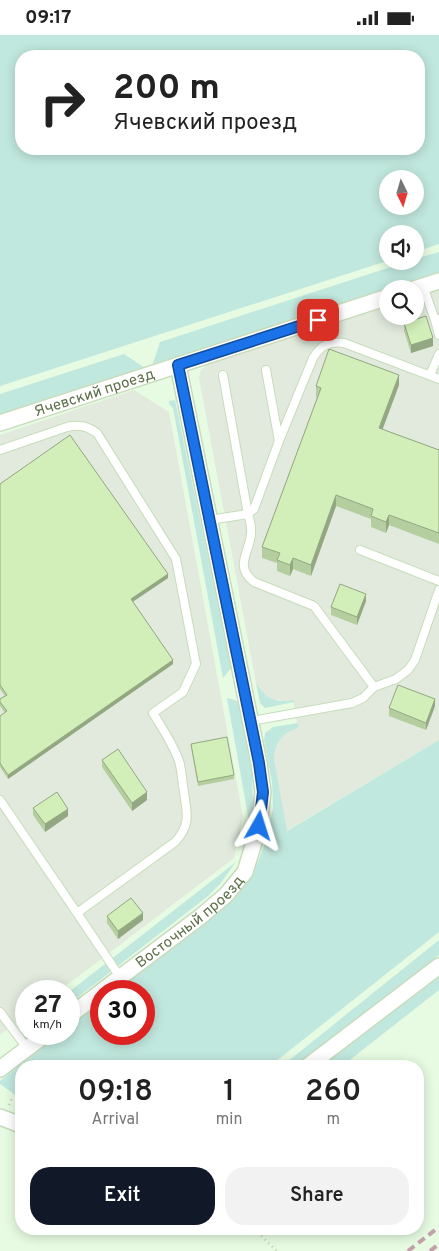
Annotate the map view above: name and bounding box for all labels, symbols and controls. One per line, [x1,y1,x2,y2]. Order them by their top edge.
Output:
text: 09:17 [25,6,72,30]
text: 200 m [113,67,220,111]
icon: right [30,70,95,135]
text: Ячевский проезд [113,110,297,137]
north arrow [379,170,424,215]
map controls [379,170,424,325]
button: sound [379,225,424,270]
button: search [379,280,424,325]
pin [297,299,339,341]
icon: arrive [304,306,332,334]
street label: Ячевский проезд [32,365,157,422]
position arrow [232,799,284,851]
street label: Восточный проезд [133,872,249,973]
speed limit sign: 30 [90,980,155,1045]
text: 27 [33,990,62,1022]
text: km/h [33,1017,62,1033]
text: 09:18 [78,1074,153,1111]
text: 1 [223,1074,235,1111]
text: 260 [305,1074,361,1111]
text: Arrival [92,1110,139,1130]
text: min [216,1110,242,1130]
text: m [326,1110,340,1130]
button: Exit [30,1167,215,1225]
button: Share [225,1167,409,1225]

